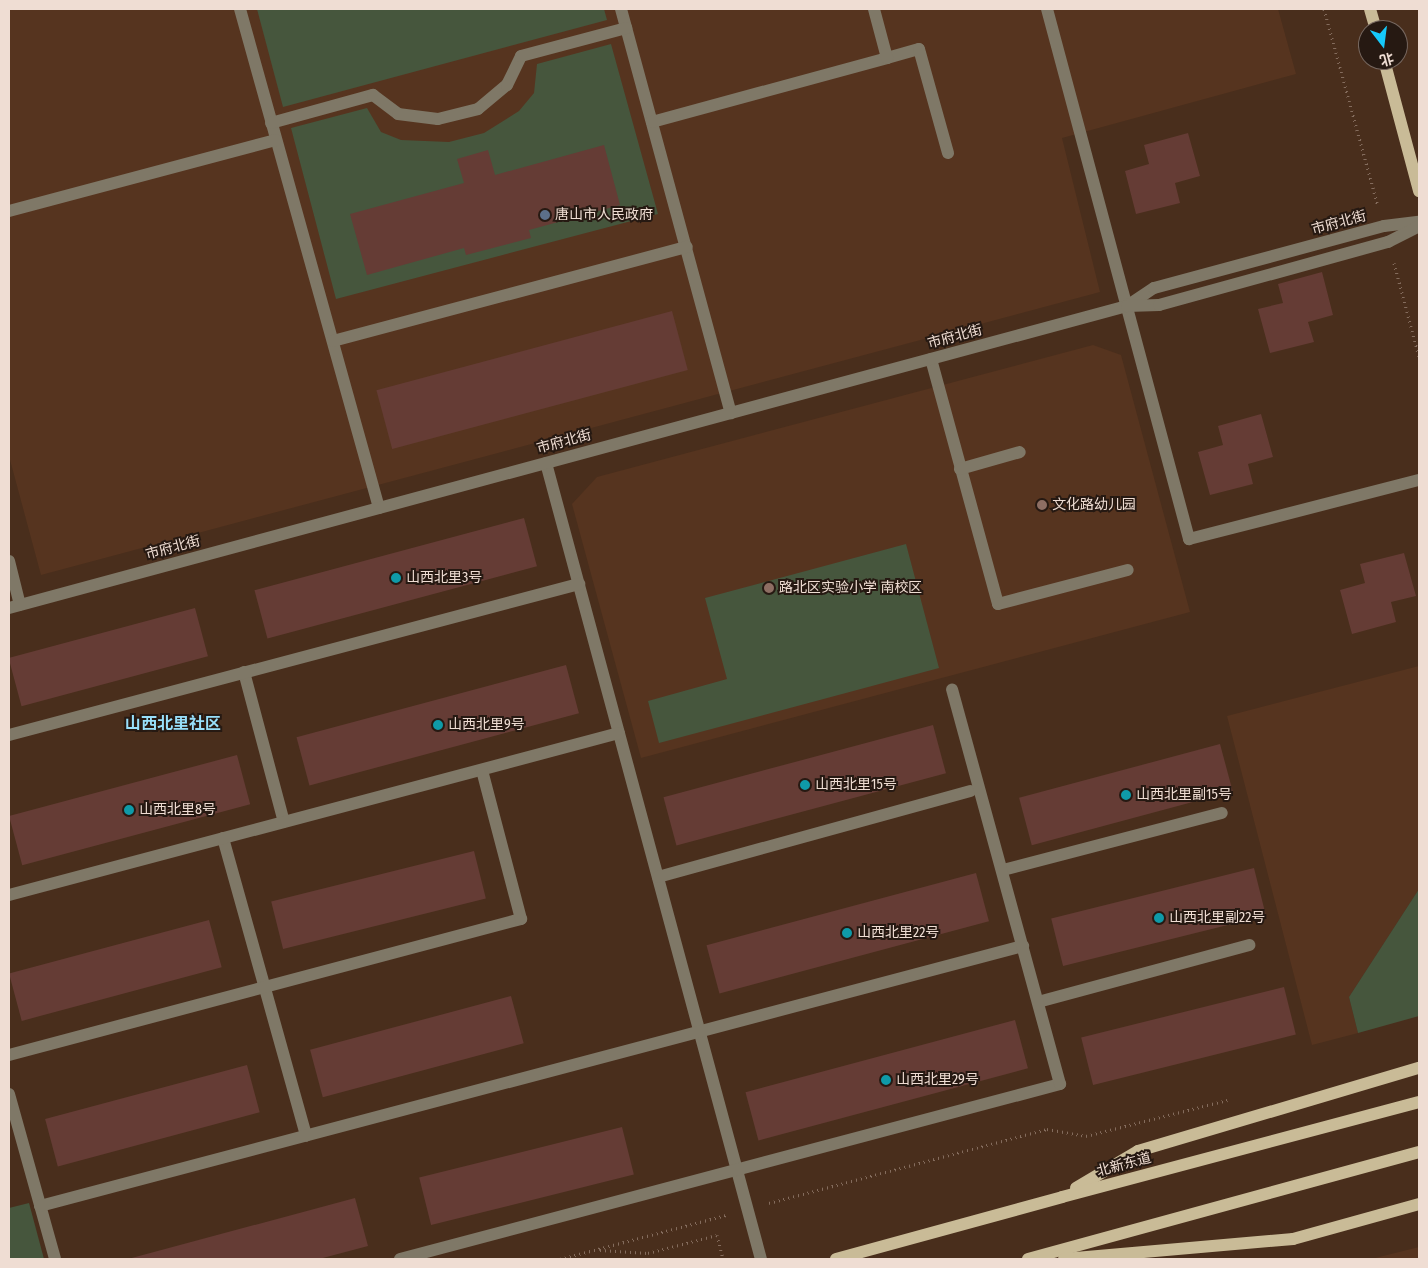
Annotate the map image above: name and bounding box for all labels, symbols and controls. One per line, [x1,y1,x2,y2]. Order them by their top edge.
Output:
north arrow [1358,20,1408,70]
text: 北 [1378,49,1396,69]
place label: 唐山市人民政府 [555,207,653,223]
street label: 市府北街 [1310,208,1368,238]
marker: 唐山市人民政府 [539,209,551,221]
street label: 市府北街 [926,322,984,352]
street label: 市府北街 [535,427,593,457]
place label: 文化路幼儿园 [1052,497,1136,513]
marker: 文化路幼儿园 [1036,499,1048,511]
street label: 市府北街 [144,533,202,563]
place label: 山西北里3号 [406,570,482,586]
marker: 山西北里3号 [390,572,402,584]
place label: 路北区实验小学 南校区 [779,580,922,596]
marker: 路北区实验小学 南校区 [763,582,775,594]
district label: 山西北里社区 [125,714,221,734]
place label: 山西北里9号 [448,717,525,733]
marker: 山西北里9号 [432,719,444,731]
place label: 山西北里15号 [815,777,897,793]
marker: 山西北里15号 [799,779,811,791]
place label: 山西北里副15号 [1136,787,1232,803]
marker: 山西北里副15号 [1120,789,1132,801]
place label: 山西北里8号 [139,802,216,818]
marker: 山西北里8号 [123,804,135,816]
place label: 山西北里副22号 [1169,910,1265,926]
marker: 山西北里副22号 [1153,912,1165,924]
place label: 山西北里22号 [857,925,939,941]
marker: 山西北里22号 [841,927,853,939]
place label: 山西北里29号 [896,1072,979,1088]
marker: 山西北里29号 [880,1074,892,1086]
street label: 北新东道 [1095,1150,1153,1180]

